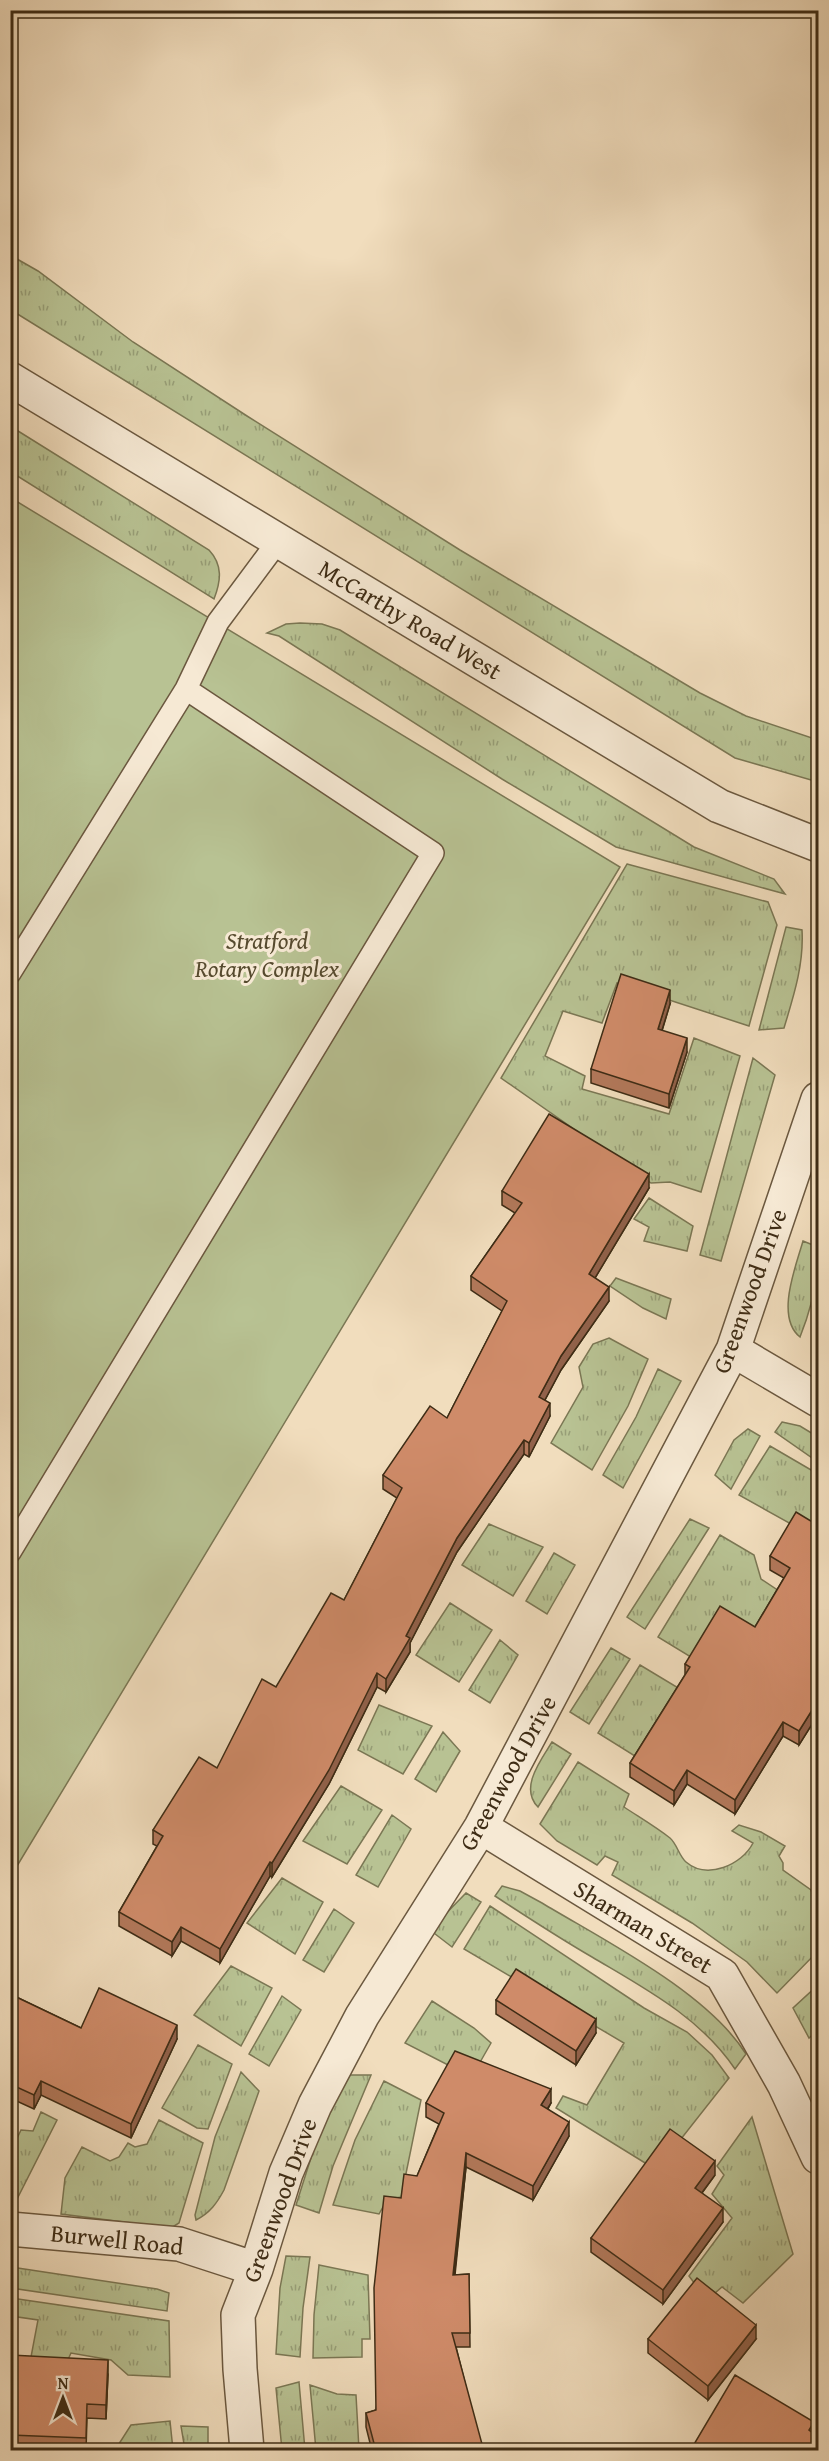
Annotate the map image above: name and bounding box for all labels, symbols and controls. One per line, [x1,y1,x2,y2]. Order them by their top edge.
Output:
street label: McCarthy Road West [312,551,509,688]
park label: Stratford Rotary Complex [194,923,339,986]
street label: Greenwood Drive [704,1204,796,1378]
street label: Greenwood Drive [450,1689,565,1857]
street label: Sharman Street [567,1871,720,1982]
street label: Greenwood Drive [234,2113,326,2287]
street label: Burwell Road [49,2215,185,2264]
north arrow [33,2368,93,2428]
text: N [58,2371,69,2395]

